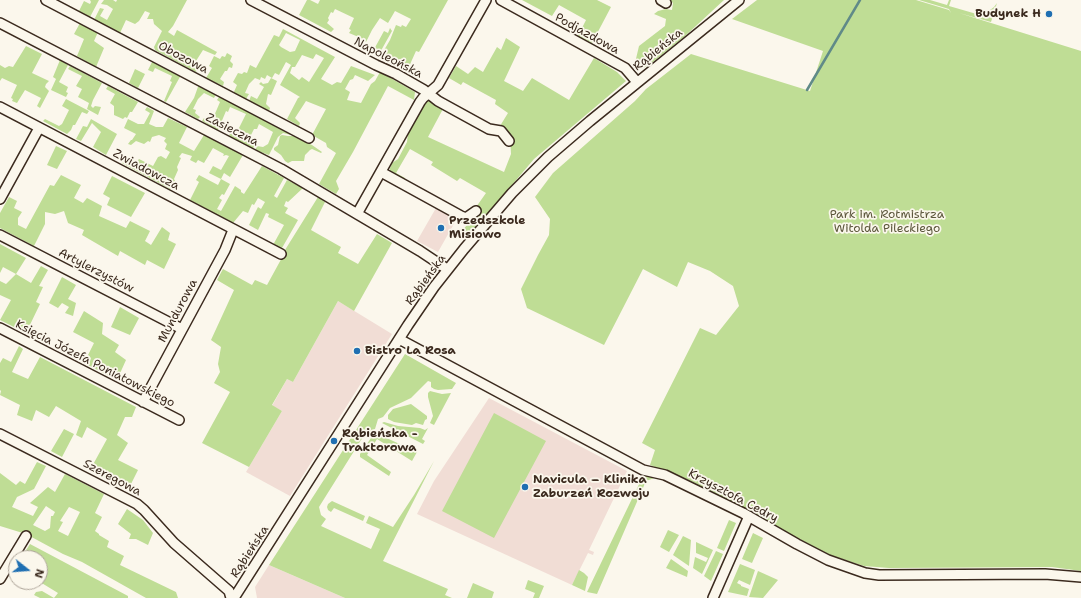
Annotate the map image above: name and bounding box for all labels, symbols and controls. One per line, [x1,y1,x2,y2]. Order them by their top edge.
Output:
place label: Budynek H [975,7,1041,21]
marker: Budynek H [1044,9,1054,19]
street label: Podjazdowa [552,10,622,58]
street label: Rąbieńska [630,26,686,74]
street label: Napoleońska [351,35,425,81]
street label: Obozowa [156,39,210,77]
street label: Zasieczna [203,111,261,149]
street label: Zwiadowcza [110,146,182,194]
park label: Park im. Rotmistrza Witolda Pileckiego [830,208,944,236]
place label: Przedszkole Misiowo [449,214,525,242]
marker: Przedszkole Misiowo [436,223,446,233]
street label: Artylerzystów [56,246,136,296]
street label: Rąbieńska [403,252,449,308]
street label: Mundurowa [155,277,201,345]
street label: Księcia Józefa Poniatowskiego [13,317,177,411]
place label: Bistro La Rosa [365,344,456,358]
marker: Bistro La Rosa [352,346,362,356]
place label: Rąbieńska - Traktorowa [342,427,418,455]
marker: Rąbieńska - Traktorowa [329,436,339,446]
street label: Szeregowa [81,457,143,499]
street label: Krzysztofa Cedry [686,466,780,526]
place label: Navicula – Klinika Zaburzeń Rozwoju [533,473,650,501]
marker: Navicula – Klinika Zaburzeń Rozwoju [520,482,530,492]
street label: Rąbieńska [228,523,272,581]
north arrow [8,550,48,590]
text: N [31,567,47,580]

